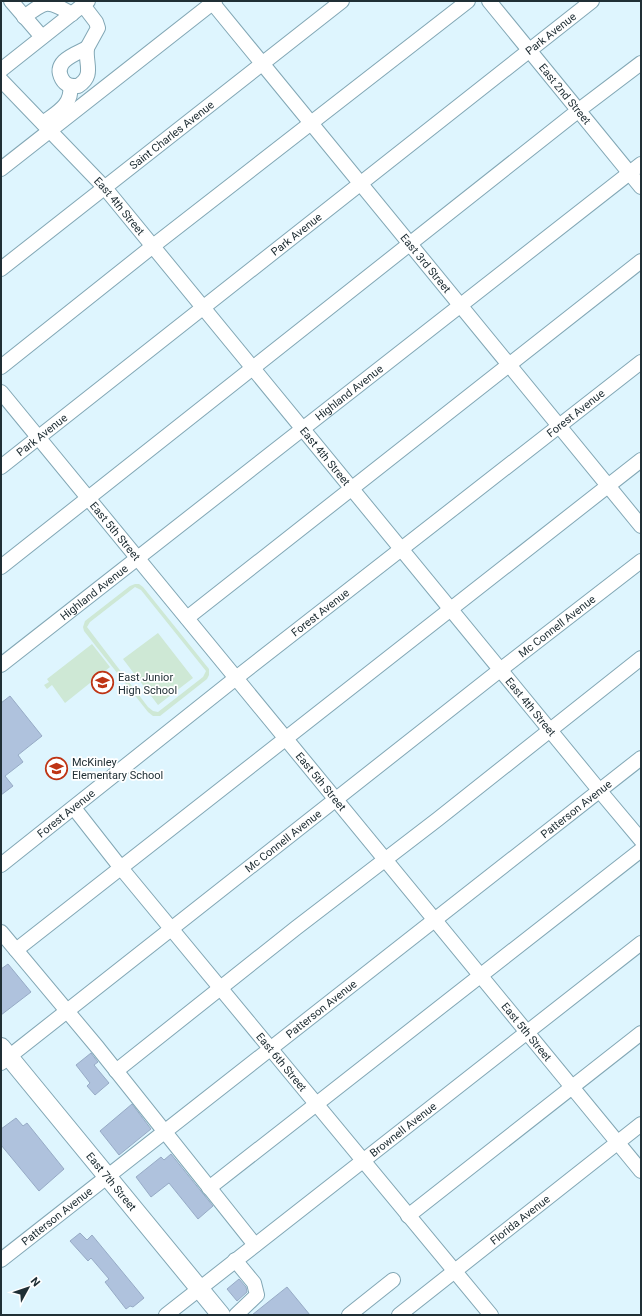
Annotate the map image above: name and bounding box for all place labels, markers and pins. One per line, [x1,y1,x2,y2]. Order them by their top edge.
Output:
school or university icon: East Junior High School [89,670,115,696]
place label: East Junior High School [118,671,177,697]
school or university icon: McKinley Elementary School [43,755,69,781]
place label: McKinley Elementary School [72,756,163,782]

